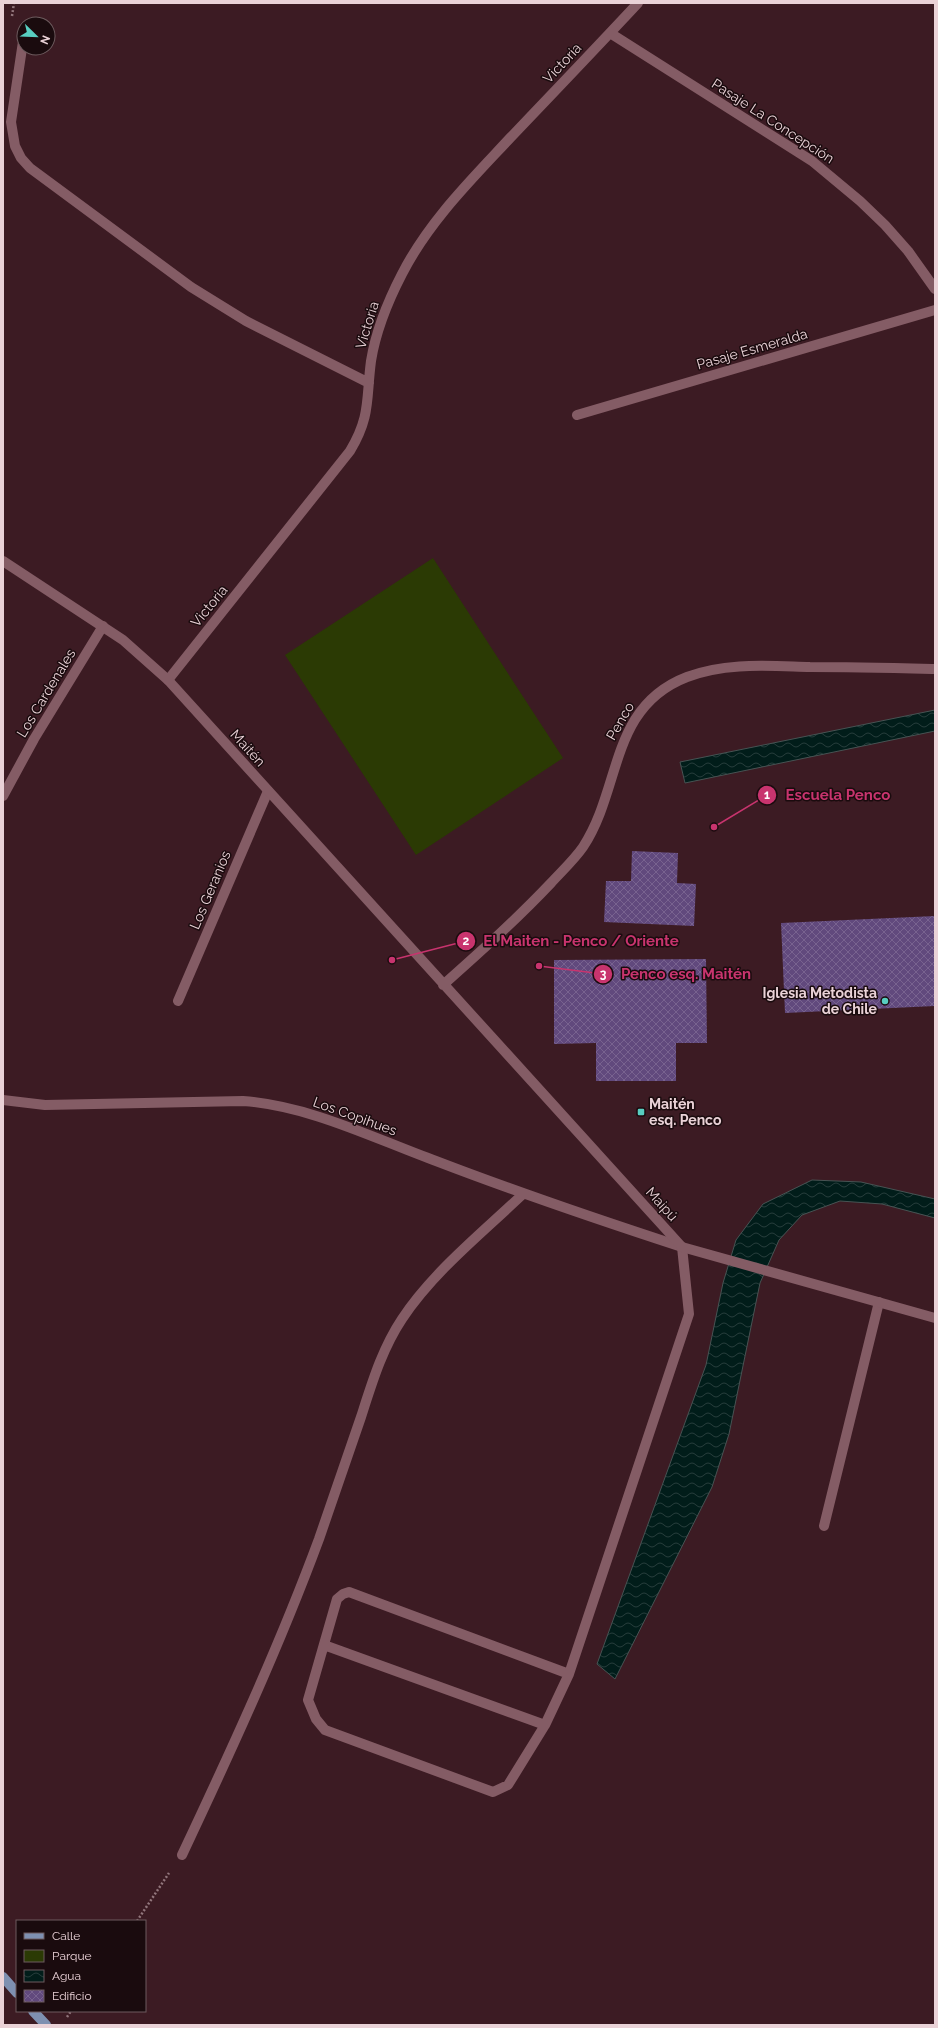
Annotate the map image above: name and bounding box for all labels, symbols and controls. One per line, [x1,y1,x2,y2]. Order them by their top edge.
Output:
north arrow [16,16,56,56]
text: N [37,33,52,46]
street label: Victoria [540,40,584,86]
street label: Pasaje La Concepción [709,75,837,167]
street label: Victoria [352,299,382,351]
street label: Pasaje Esmeralda [695,326,809,372]
street label: Victoria [187,582,231,630]
street label: Los Cardenales [13,646,79,740]
street label: Penco [603,699,637,743]
street label: Maitén [227,726,269,770]
callout: Escuela Penco [757,781,898,808]
text: Escuela Penco [786,786,890,804]
text: 1 [764,788,770,802]
street label: Los Geranios [186,848,234,932]
callout: El Maiten - Penco / Oriente [456,927,687,954]
text: El Maiten - Penco / Oriente [483,932,679,950]
text: 2 [463,934,470,948]
callout: Penco esq. Maitén [593,960,759,987]
text: Penco esq. Maitén [621,965,751,983]
text: 3 [600,967,607,981]
place label: Iglesia Metodista de Chile [763,985,878,1017]
marker: Iglesia Metodista de Chile [880,996,890,1006]
street label: Los Copihues [311,1093,399,1139]
place label: Maitén esq. Penco [649,1096,722,1128]
marker: Maitén esq. Penco [636,1107,646,1117]
street label: Maipú [643,1184,681,1224]
legend [16,1920,146,2012]
text: Calle [52,1929,80,1943]
text: Parque [52,1949,92,1963]
text: Agua [52,1969,81,1983]
text: Edificio [52,1989,92,2003]

